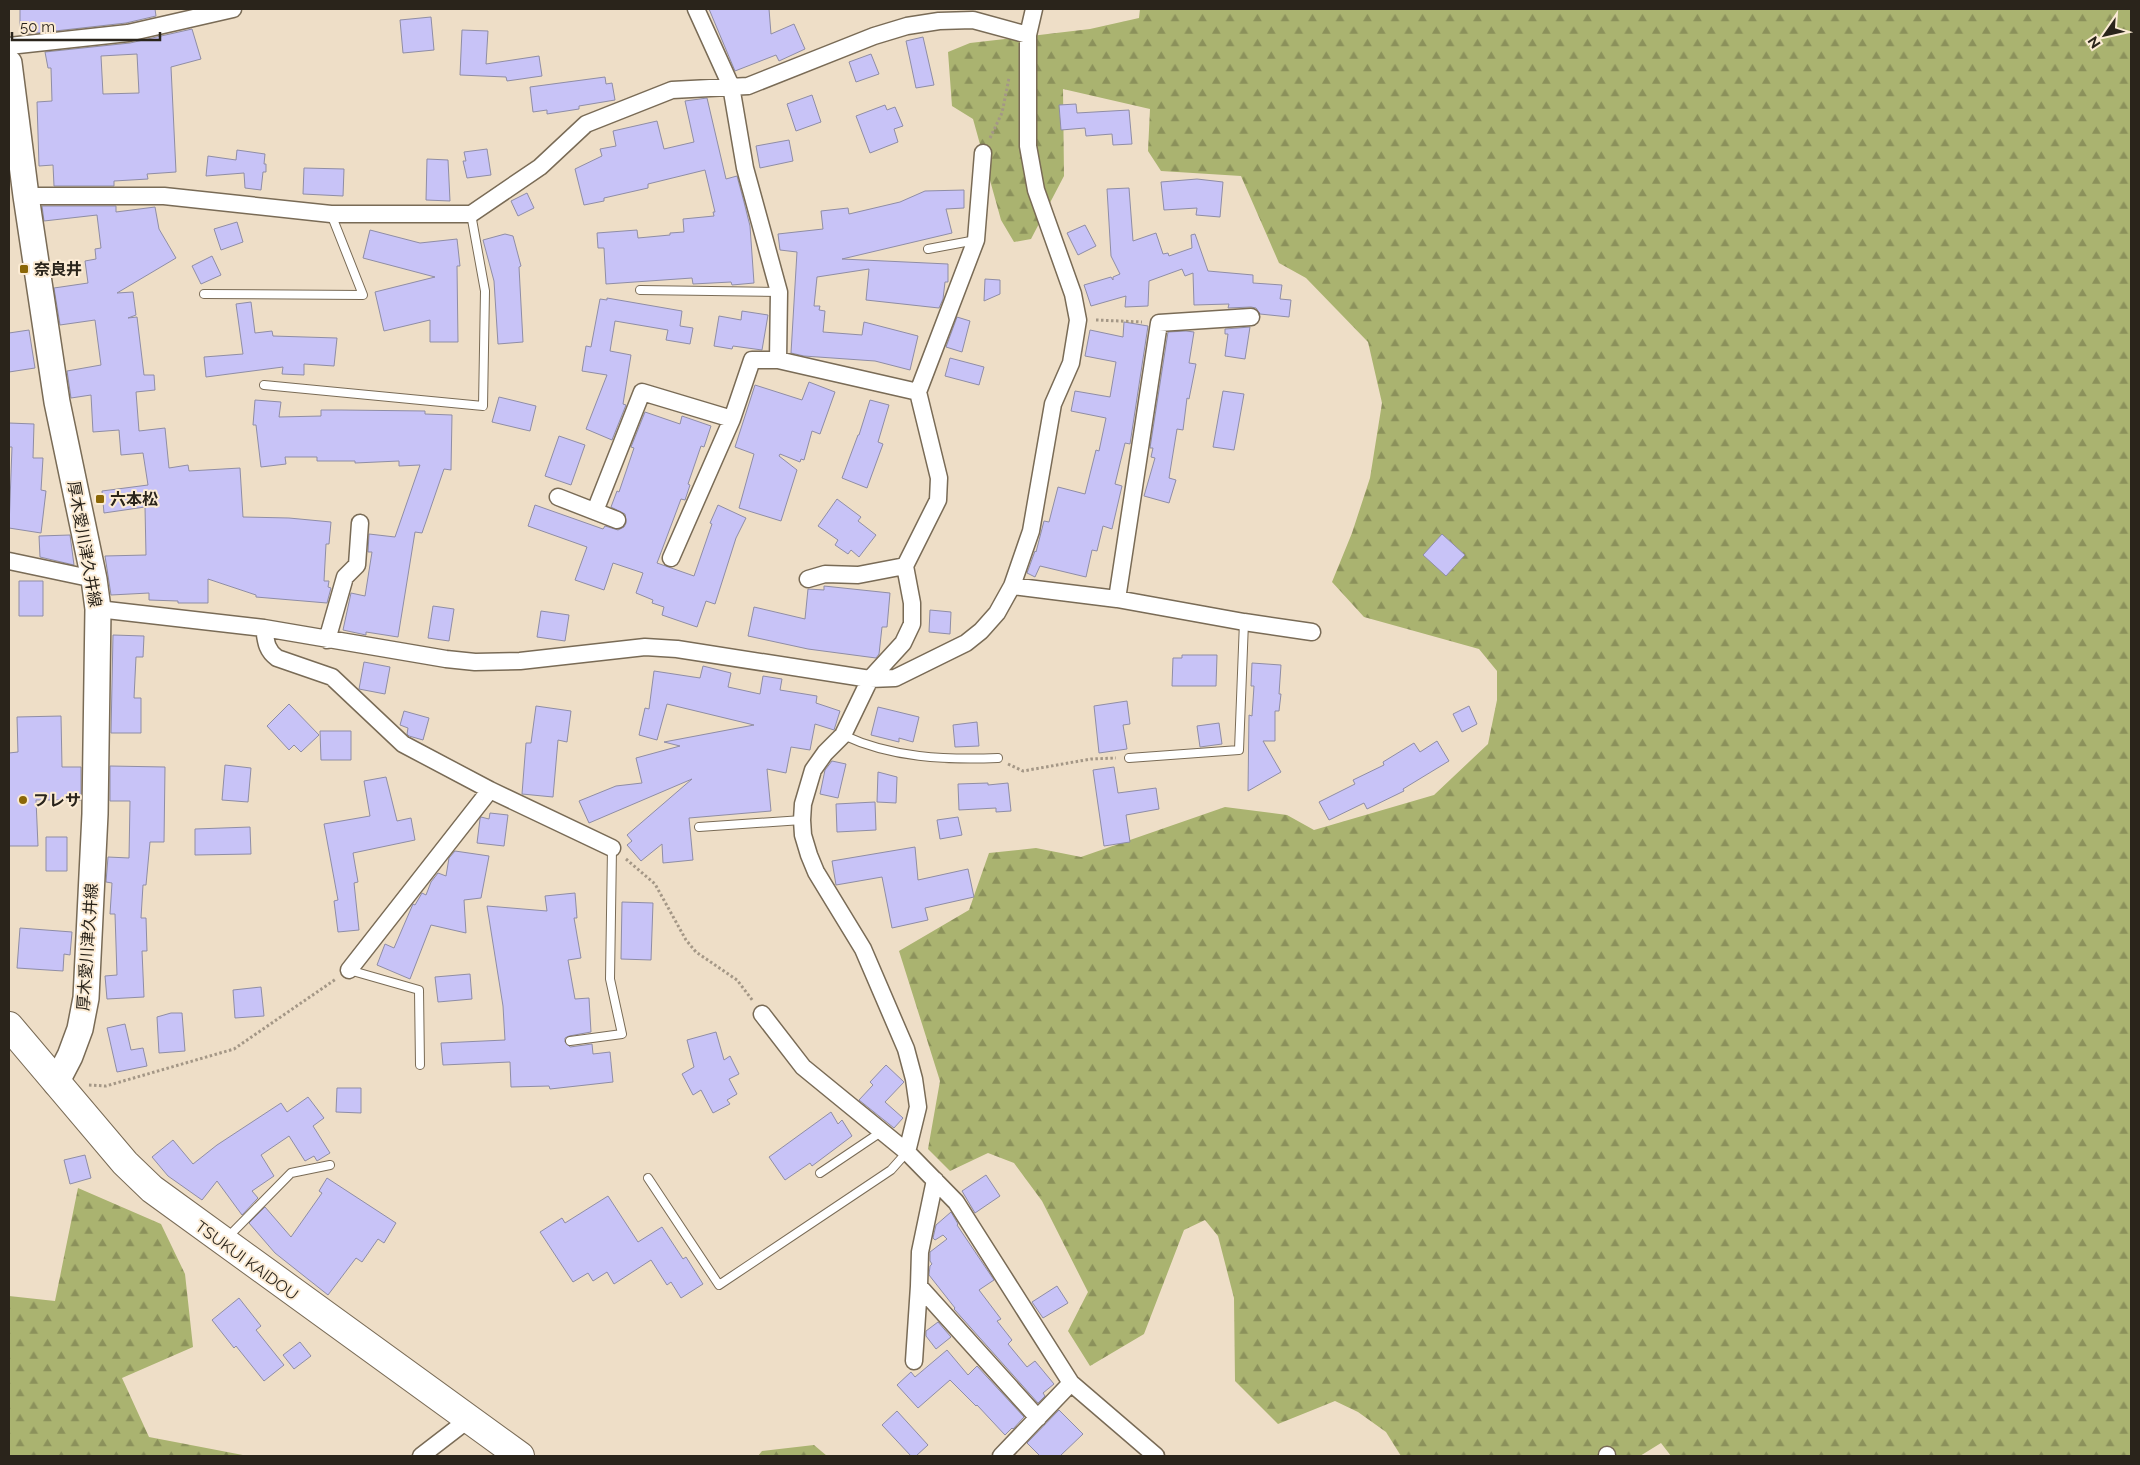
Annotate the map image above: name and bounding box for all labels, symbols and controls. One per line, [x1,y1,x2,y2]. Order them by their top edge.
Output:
scale bar [12,10,160,42]
north arrow [2080,10,2130,60]
text: 50 m [20,18,55,36]
text: N [2085,33,2104,51]
place label: 奈良井 [34,260,82,279]
marker: 奈良井 [18,263,30,275]
street label: 厚木愛川津久井線 [64,479,105,609]
place label: 六本松 [110,490,158,509]
marker: 六本松 [94,493,106,505]
place label: フレサ [33,791,81,810]
marker: フレサ [17,794,29,806]
street label: 厚木愛川津久井線 [74,883,101,1012]
street label: TSUKUI KAIDOU [192,1217,302,1304]

